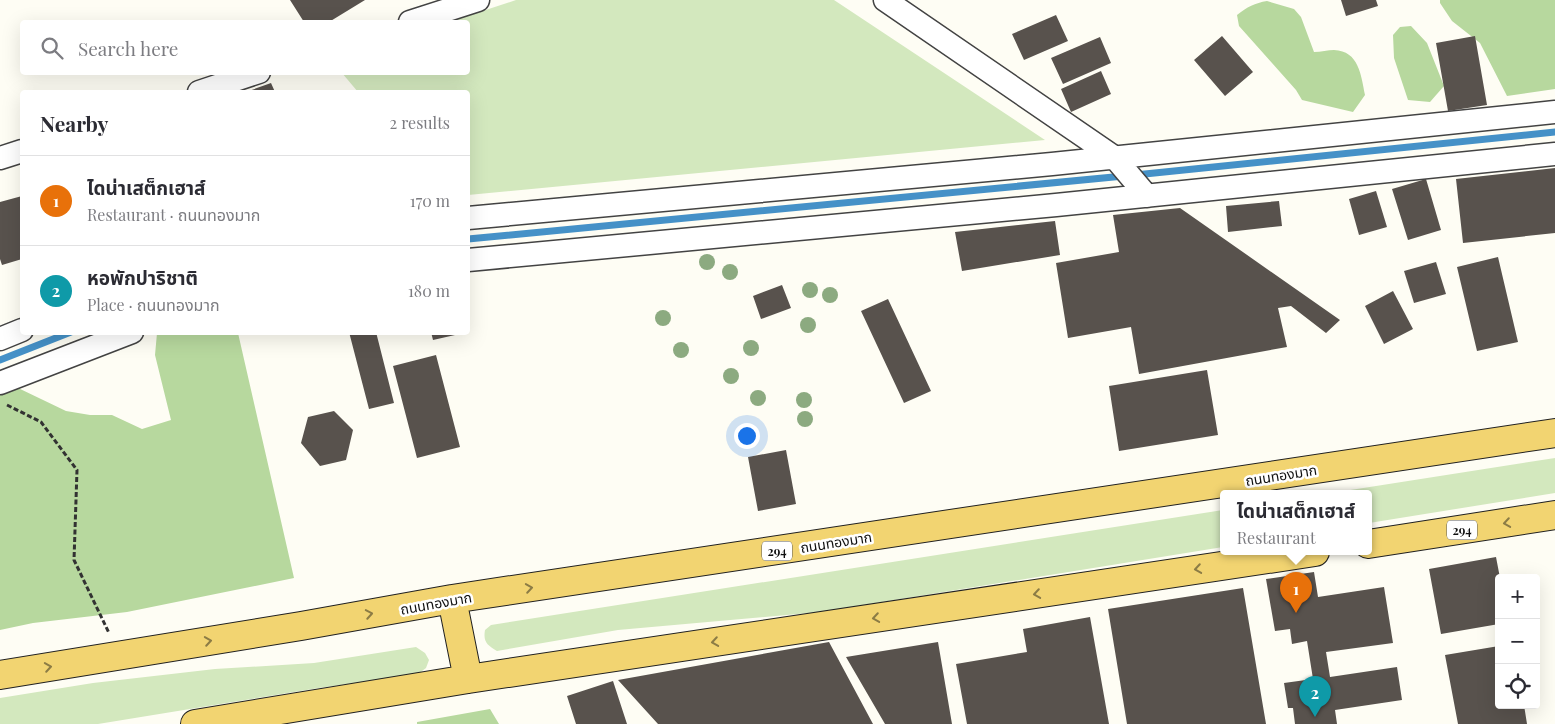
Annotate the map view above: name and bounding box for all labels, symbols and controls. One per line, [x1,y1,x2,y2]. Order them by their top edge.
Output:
search box [20,20,470,75]
icon: search [38,34,66,62]
text: Search here [78,35,178,61]
text: Nearby [40,109,109,137]
text: 2 results [390,112,450,133]
text: ไดน่าเสต็กเฮาส์ [87,174,206,200]
text: 1 [53,190,59,211]
text: 170 m [410,190,450,211]
text: Restaurant · ถนนทองมาก [87,204,260,225]
text: หอพักปาริชาติ [87,264,198,290]
text: 2 [52,280,60,301]
text: 180 m [408,280,450,301]
text: Place · ถนนทองมาก [87,294,220,315]
your location [734,423,760,449]
street label: ถนนทองมาก [1244,460,1318,490]
popup [1220,490,1372,555]
text: ไดน่าเสต็กเฮาส์ [1237,497,1355,523]
one-way arrow [1502,517,1511,527]
road number: 294 [1447,520,1477,540]
street label: ถนนทองมาก [799,527,873,557]
text: Restaurant [1237,527,1316,548]
road number: 294 [762,542,792,560]
one-way arrow [1193,564,1202,574]
pin: 1 [1280,572,1312,613]
map controls [1495,574,1540,709]
button: + [1495,574,1540,619]
one-way arrow [525,583,533,594]
street label: ถนนทองมาก [399,587,473,619]
one-way arrow [1033,588,1041,598]
one-way arrow [364,610,373,620]
one-way arrow [872,612,881,622]
button: − [1495,619,1540,664]
one-way arrow [711,636,719,647]
one-way arrow [204,637,213,647]
one-way arrow [44,663,52,673]
button: locate [1495,664,1540,709]
pin: 2 [1299,676,1331,717]

